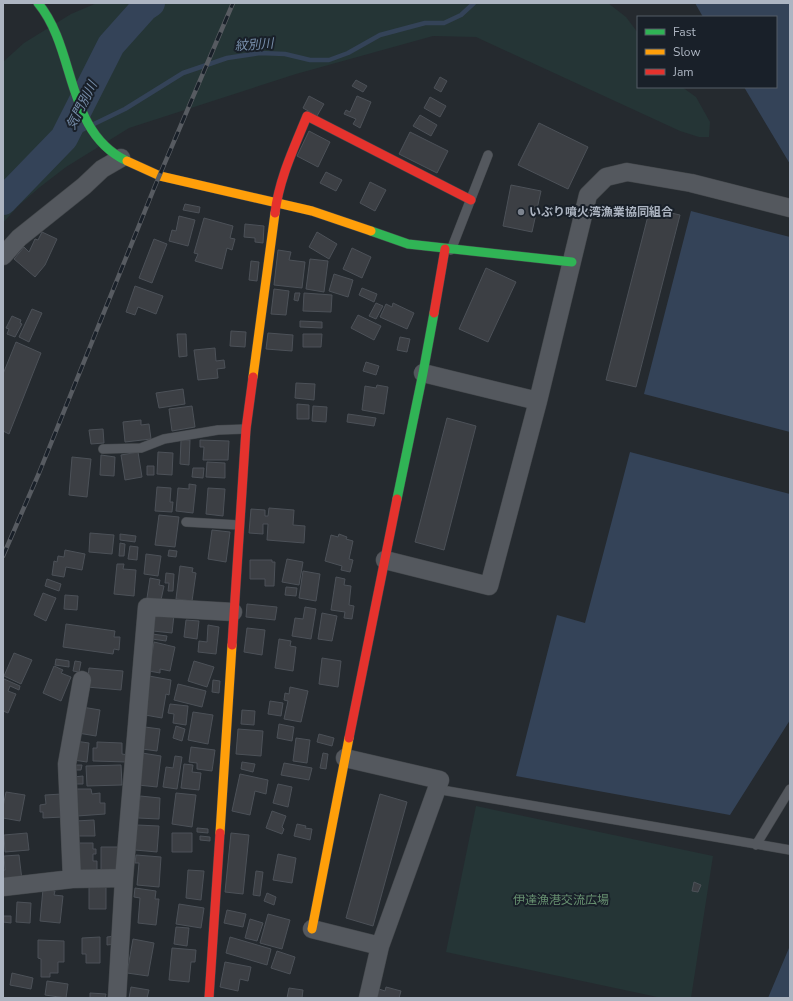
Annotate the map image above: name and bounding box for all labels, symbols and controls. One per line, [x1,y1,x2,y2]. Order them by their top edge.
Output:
legend [637,16,777,88]
text: Fast [673,24,696,40]
water label: 紋別川 [234,35,276,55]
text: Slow [673,44,701,60]
text: Jam [672,64,694,80]
water label: 気門別川 [62,76,103,133]
place label: いぶり噴火湾漁業協同組合 [529,204,673,220]
marker: いぶり噴火湾漁業協同組合 [516,207,526,217]
park label: 伊達漁港交流広場 [513,892,609,908]

